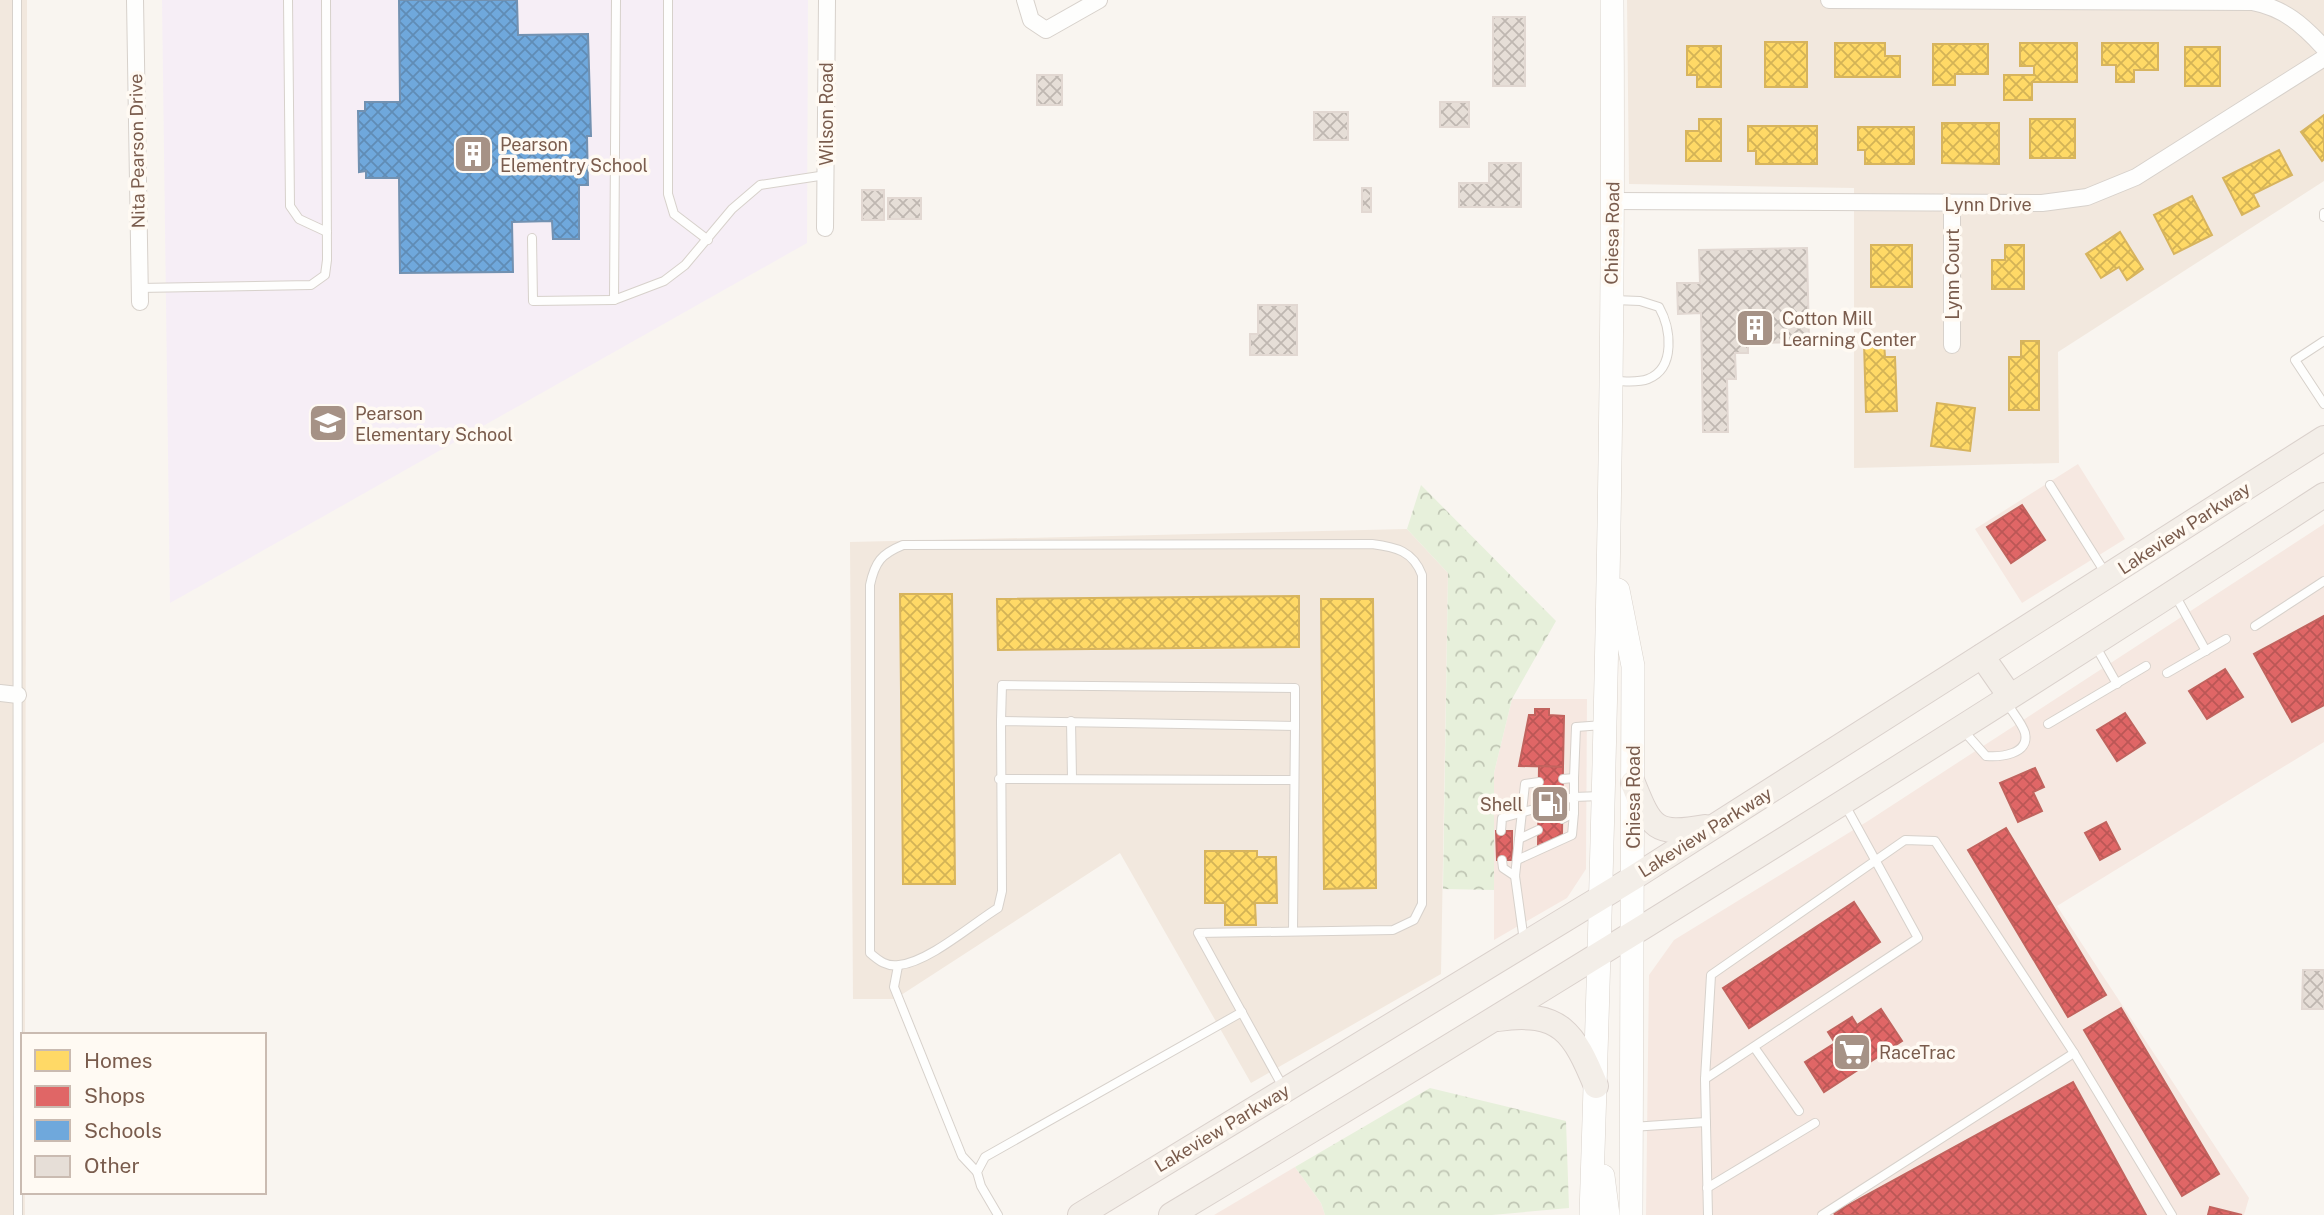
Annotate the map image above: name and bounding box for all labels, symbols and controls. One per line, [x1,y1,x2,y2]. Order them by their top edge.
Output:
street label: Wilson Road [816,62,837,166]
street label: Nita Pearson Drive [125,73,149,229]
building icon: Pearson Elementry School [452,133,494,175]
place label: Pearson Elementry School [500,134,648,176]
street label: Chiesa Road [1601,181,1623,285]
street label: Lynn Drive [1944,194,2032,215]
street label: Lynn Court [1942,228,1963,320]
building icon: Cotton Mill Learning Center [1734,307,1776,349]
place label: Cotton Mill Learning Center [1782,308,1917,350]
school or university icon: Pearson Elementary School [307,402,349,444]
place label: Pearson Elementary School [355,403,513,445]
street label: Lakeview Parkway [2114,477,2254,579]
street label: Chiesa Road [1623,745,1644,849]
street label: Lakeview Parkway [1634,782,1776,882]
fuel station icon: Shell [1529,783,1571,825]
place label: Shell [1480,794,1523,815]
supermarket icon: RaceTrac [1831,1031,1873,1073]
legend [21,1033,266,1194]
place label: RaceTrac [1879,1042,1956,1063]
text: Homes [84,1048,152,1073]
street label: Lakeview Parkway [1151,1079,1293,1177]
text: Shops [84,1083,145,1108]
text: Schools [84,1118,162,1143]
text: Other [84,1153,140,1178]

